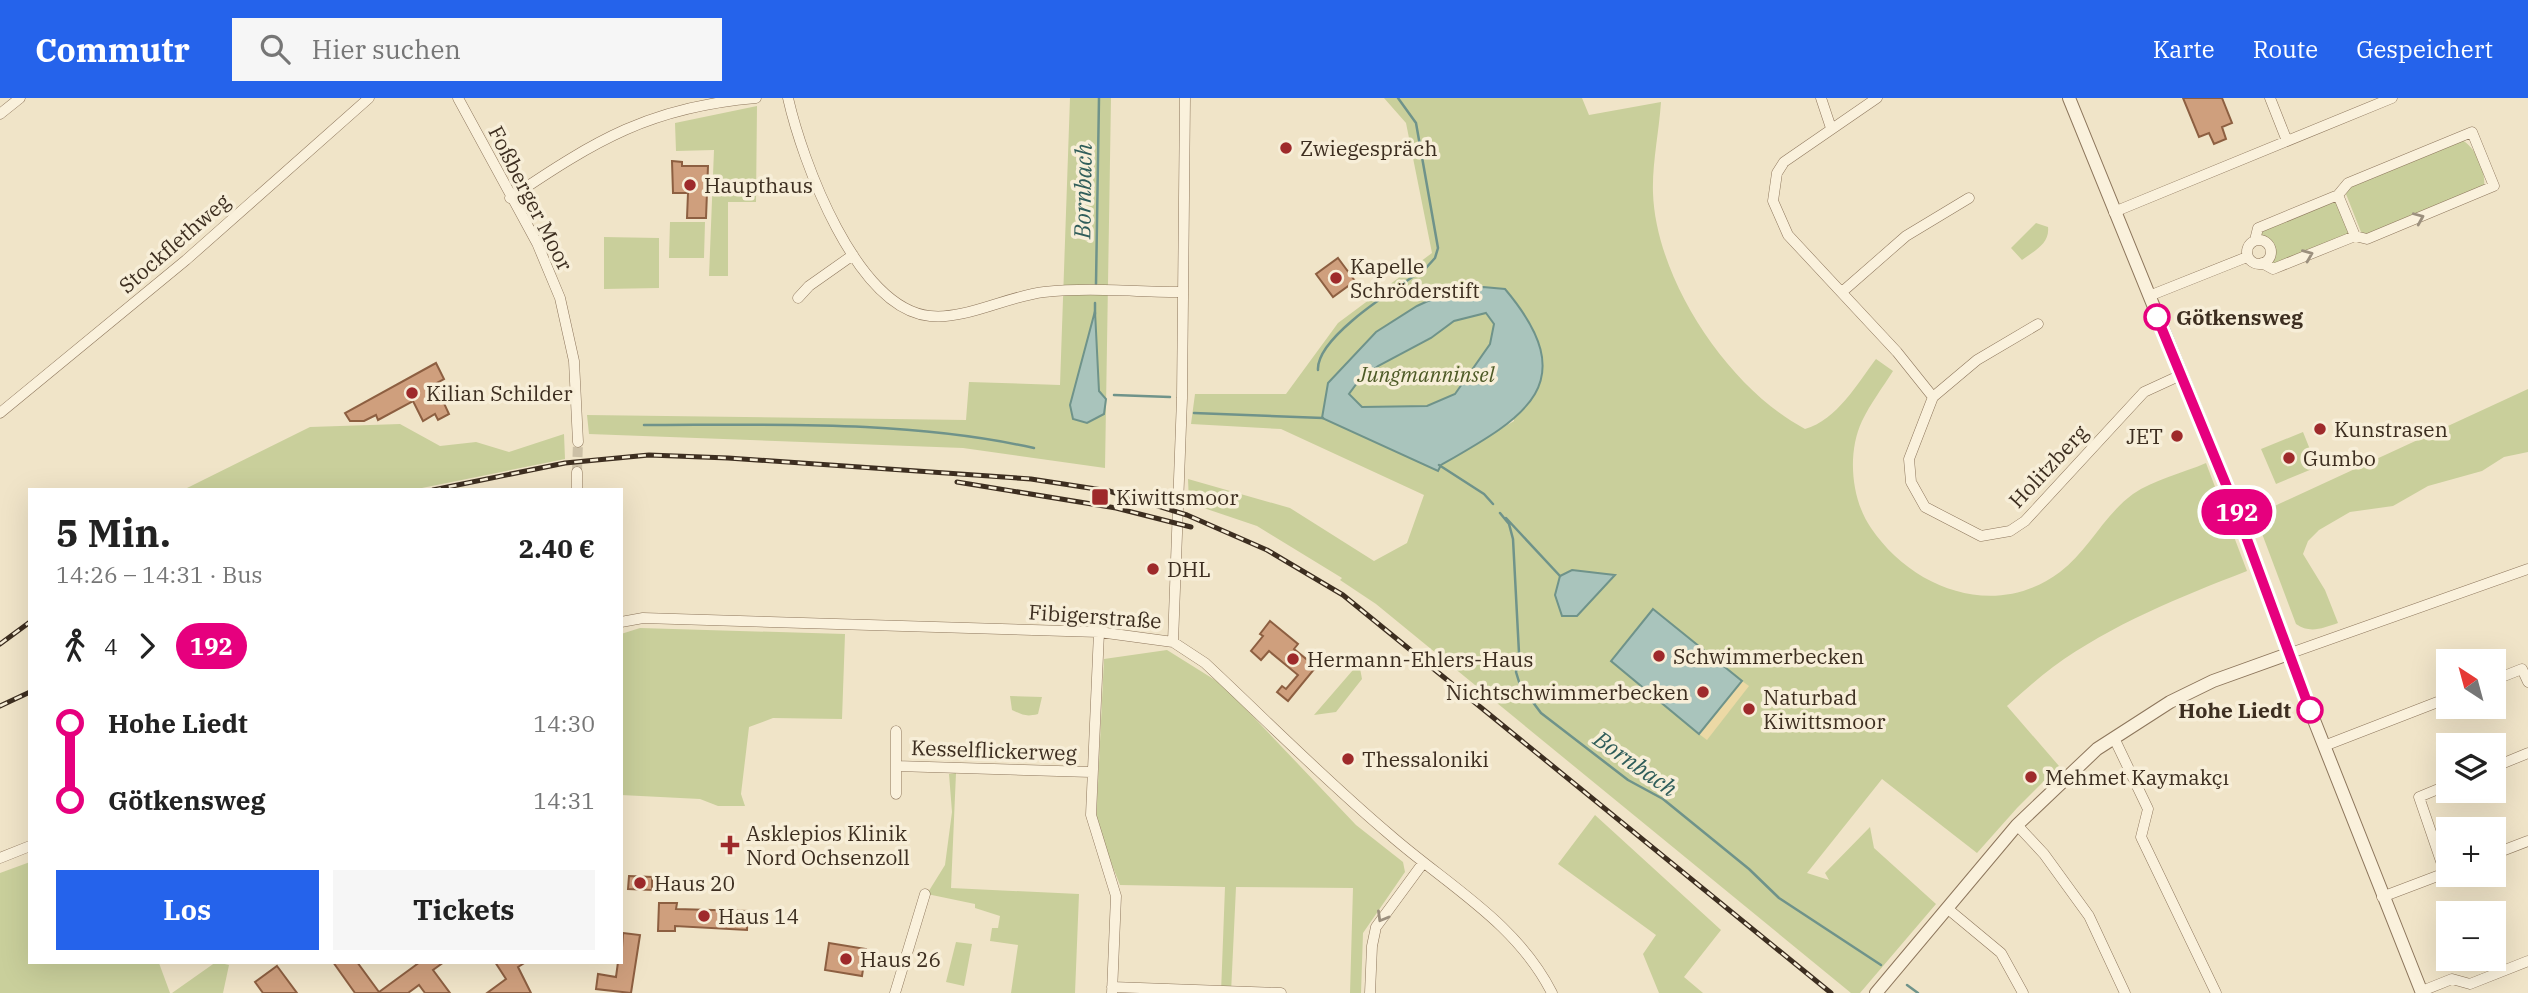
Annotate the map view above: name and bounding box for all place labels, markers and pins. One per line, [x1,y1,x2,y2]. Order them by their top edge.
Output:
place label: Zwiegespräch [1300,134,1438,162]
marker: Zwiegespräch [1278,140,1294,156]
place label: Haupthaus [704,171,813,199]
marker: Haupthaus [682,177,698,193]
place label: Kapelle Schröderstift [1350,252,1480,304]
marker: Kapelle Schröderstift [1328,270,1344,286]
place label: Götkensweg [2176,303,2304,331]
marker: Götkensweg [2144,304,2170,330]
place label: Kilian Schilder [426,379,573,407]
marker: Kilian Schilder [404,385,420,401]
place label: Kunstrasen [2334,415,2448,443]
marker: Kunstrasen [2312,421,2328,437]
place label: JET [2126,422,2163,450]
marker: JET [2169,428,2185,444]
place label: Gumbo [2303,444,2376,472]
marker: Gumbo [2281,450,2297,466]
place label: Kiwittsmoor [1116,483,1239,511]
marker: Kiwittsmoor [1090,487,1110,507]
place label: DHL [1167,555,1211,583]
marker: DHL [1145,561,1161,577]
place label: Schwimmerbecken [1673,642,1864,670]
place label: Hermann-Ehlers-Haus [1307,645,1534,673]
marker: Schwimmerbecken [1651,648,1667,664]
marker: Hermann-Ehlers-Haus [1285,651,1301,667]
place label: Nichtschwimmerbecken [1446,678,1689,706]
place label: Naturbad Kiwittsmoor [1763,683,1886,735]
marker: Nichtschwimmerbecken [1695,684,1711,700]
place label: Hohe Liedt [2178,696,2291,724]
marker: Hohe Liedt [2297,697,2323,723]
marker: Naturbad Kiwittsmoor [1741,701,1757,717]
place label: Thessaloniki [1362,745,1489,773]
marker: Thessaloniki [1340,751,1356,767]
place label: Mehmet Kaymakçı [2045,763,2229,791]
marker: Mehmet Kaymakçı [2023,769,2039,785]
place label: Asklepios Klinik Nord Ochsenzoll [746,819,910,871]
marker: Asklepios Klinik Nord Ochsenzoll [720,835,740,855]
place label: Haus 20 [654,869,735,897]
marker: Haus 20 [632,875,648,891]
place label: Haus 14 [718,902,799,930]
marker: Haus 14 [696,908,712,924]
place label: Haus 26 [860,945,941,973]
marker: Haus 26 [838,951,854,967]

